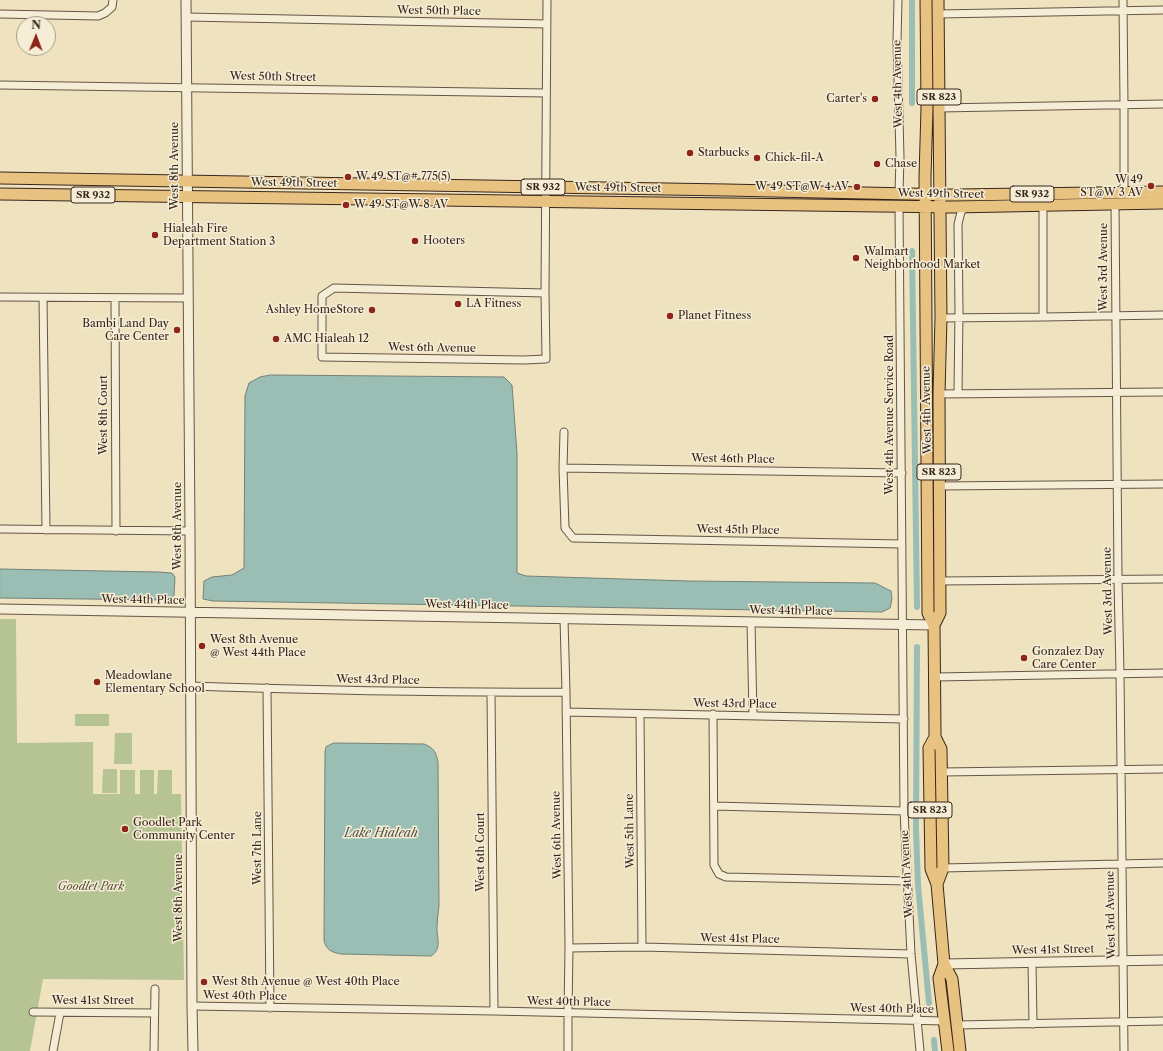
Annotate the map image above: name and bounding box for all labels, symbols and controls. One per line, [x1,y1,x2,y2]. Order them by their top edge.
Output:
street label: West 50th Place [397,4,481,18]
north arrow [16,16,56,56]
text: N [31,18,41,32]
street label: West 4th Avenue [891,40,905,128]
street label: West 50th Street [230,70,316,84]
road number: SR 823 [917,89,961,105]
place label: Carter's [826,92,867,106]
marker: Carter's [870,94,880,104]
street label: West 8th Avenue [168,122,182,210]
place label: Starbucks [698,146,749,160]
marker: Starbucks [685,148,695,158]
place label: Chick-fil-A [765,151,824,165]
marker: Chick-fil-A [752,153,762,163]
place label: Chase [885,157,917,171]
marker: Chase [872,159,882,169]
place label: W 49 ST@# 775(5) [356,170,450,184]
marker: W 49 ST@# 775(5) [343,172,353,182]
place label: W 49 ST@W 3 AV [1080,173,1143,199]
street label: West 49th Street [251,176,337,190]
road number: SR 932 [521,179,565,195]
place label: W 49 ST@W 4 AV [755,180,849,194]
street label: West 49th Street [575,181,661,195]
marker: W 49 ST@W 3 AV [1146,181,1156,191]
marker: W 49 ST@W 4 AV [852,182,862,192]
road number: SR 932 [1010,186,1054,202]
road number: SR 932 [71,187,115,203]
street label: West 49th Street [898,187,984,201]
place label: W 49 ST@W 8 AV [354,198,448,212]
marker: W 49 ST@W 8 AV [341,200,351,210]
place label: Hialeah Fire Department Station 3 [163,222,275,248]
street label: West 3rd Avenue [1097,223,1111,311]
marker: Hialeah Fire Department Station 3 [150,230,160,240]
place label: Hooters [423,234,465,248]
marker: Hooters [410,236,420,246]
place label: Walmart Neighborhood Market [864,245,980,271]
marker: Walmart Neighborhood Market [851,253,861,263]
place label: LA Fitness [466,297,521,311]
marker: LA Fitness [453,299,463,309]
place label: Ashley HomeStore [266,303,364,317]
marker: Ashley HomeStore [367,305,377,315]
place label: Planet Fitness [678,309,751,323]
marker: Planet Fitness [665,311,675,321]
place label: Bambi Land Day Care Center [82,317,169,343]
marker: Bambi Land Day Care Center [172,325,182,335]
place label: AMC Hialeah 12 [284,332,369,346]
marker: AMC Hialeah 12 [271,334,281,344]
street label: West 4th Avenue Service Road [883,335,897,495]
street label: West 6th Avenue [388,341,476,355]
street label: West 4th Avenue [920,366,934,454]
street label: West 8th Court [97,375,111,455]
street label: West 46th Place [691,452,775,466]
road number: SR 823 [917,464,961,480]
street label: West 8th Avenue [171,482,185,570]
street label: West 45th Place [696,523,780,537]
street label: West 3rd Avenue [1101,547,1115,635]
street label: West 44th Place [101,593,185,607]
street label: West 44th Place [425,598,509,612]
street label: West 44th Place [749,604,833,618]
place label: West 8th Avenue @ West 44th Place [210,633,306,659]
marker: West 8th Avenue @ West 44th Place [197,641,207,651]
place label: Gonzalez Day Care Center [1032,645,1105,671]
marker: Gonzalez Day Care Center [1019,653,1029,663]
place label: Meadowlane Elementary School [105,669,205,695]
street label: West 43rd Place [336,673,420,687]
marker: Meadowlane Elementary School [92,677,102,687]
street label: West 43rd Place [693,697,777,711]
street label: West 6th Avenue [550,791,564,879]
street label: West 5th Lane [623,794,637,868]
road number: SR 823 [908,802,952,818]
street label: West 7th Lane [251,811,265,885]
street label: West 6th Court [474,812,488,892]
place label: Goodlet Park Community Center [133,816,235,842]
marker: Goodlet Park Community Center [120,824,130,834]
water label: Lake Hialeah [344,827,418,841]
street label: West 4th Avenue [898,830,916,918]
street label: West 8th Avenue [172,854,186,942]
street label: West 3rd Avenue [1104,871,1118,959]
park label: Goodlet Park [58,880,124,894]
street label: West 41st Place [700,932,780,946]
street label: West 41st Street [1012,943,1094,957]
place label: West 8th Avenue @ West 40th Place [212,975,400,989]
marker: West 8th Avenue @ West 40th Place [199,977,209,987]
street label: West 40th Place [203,989,287,1003]
street label: West 41st Street [52,994,134,1008]
street label: West 40th Place [527,995,611,1009]
street label: West 40th Place [850,1002,934,1016]

